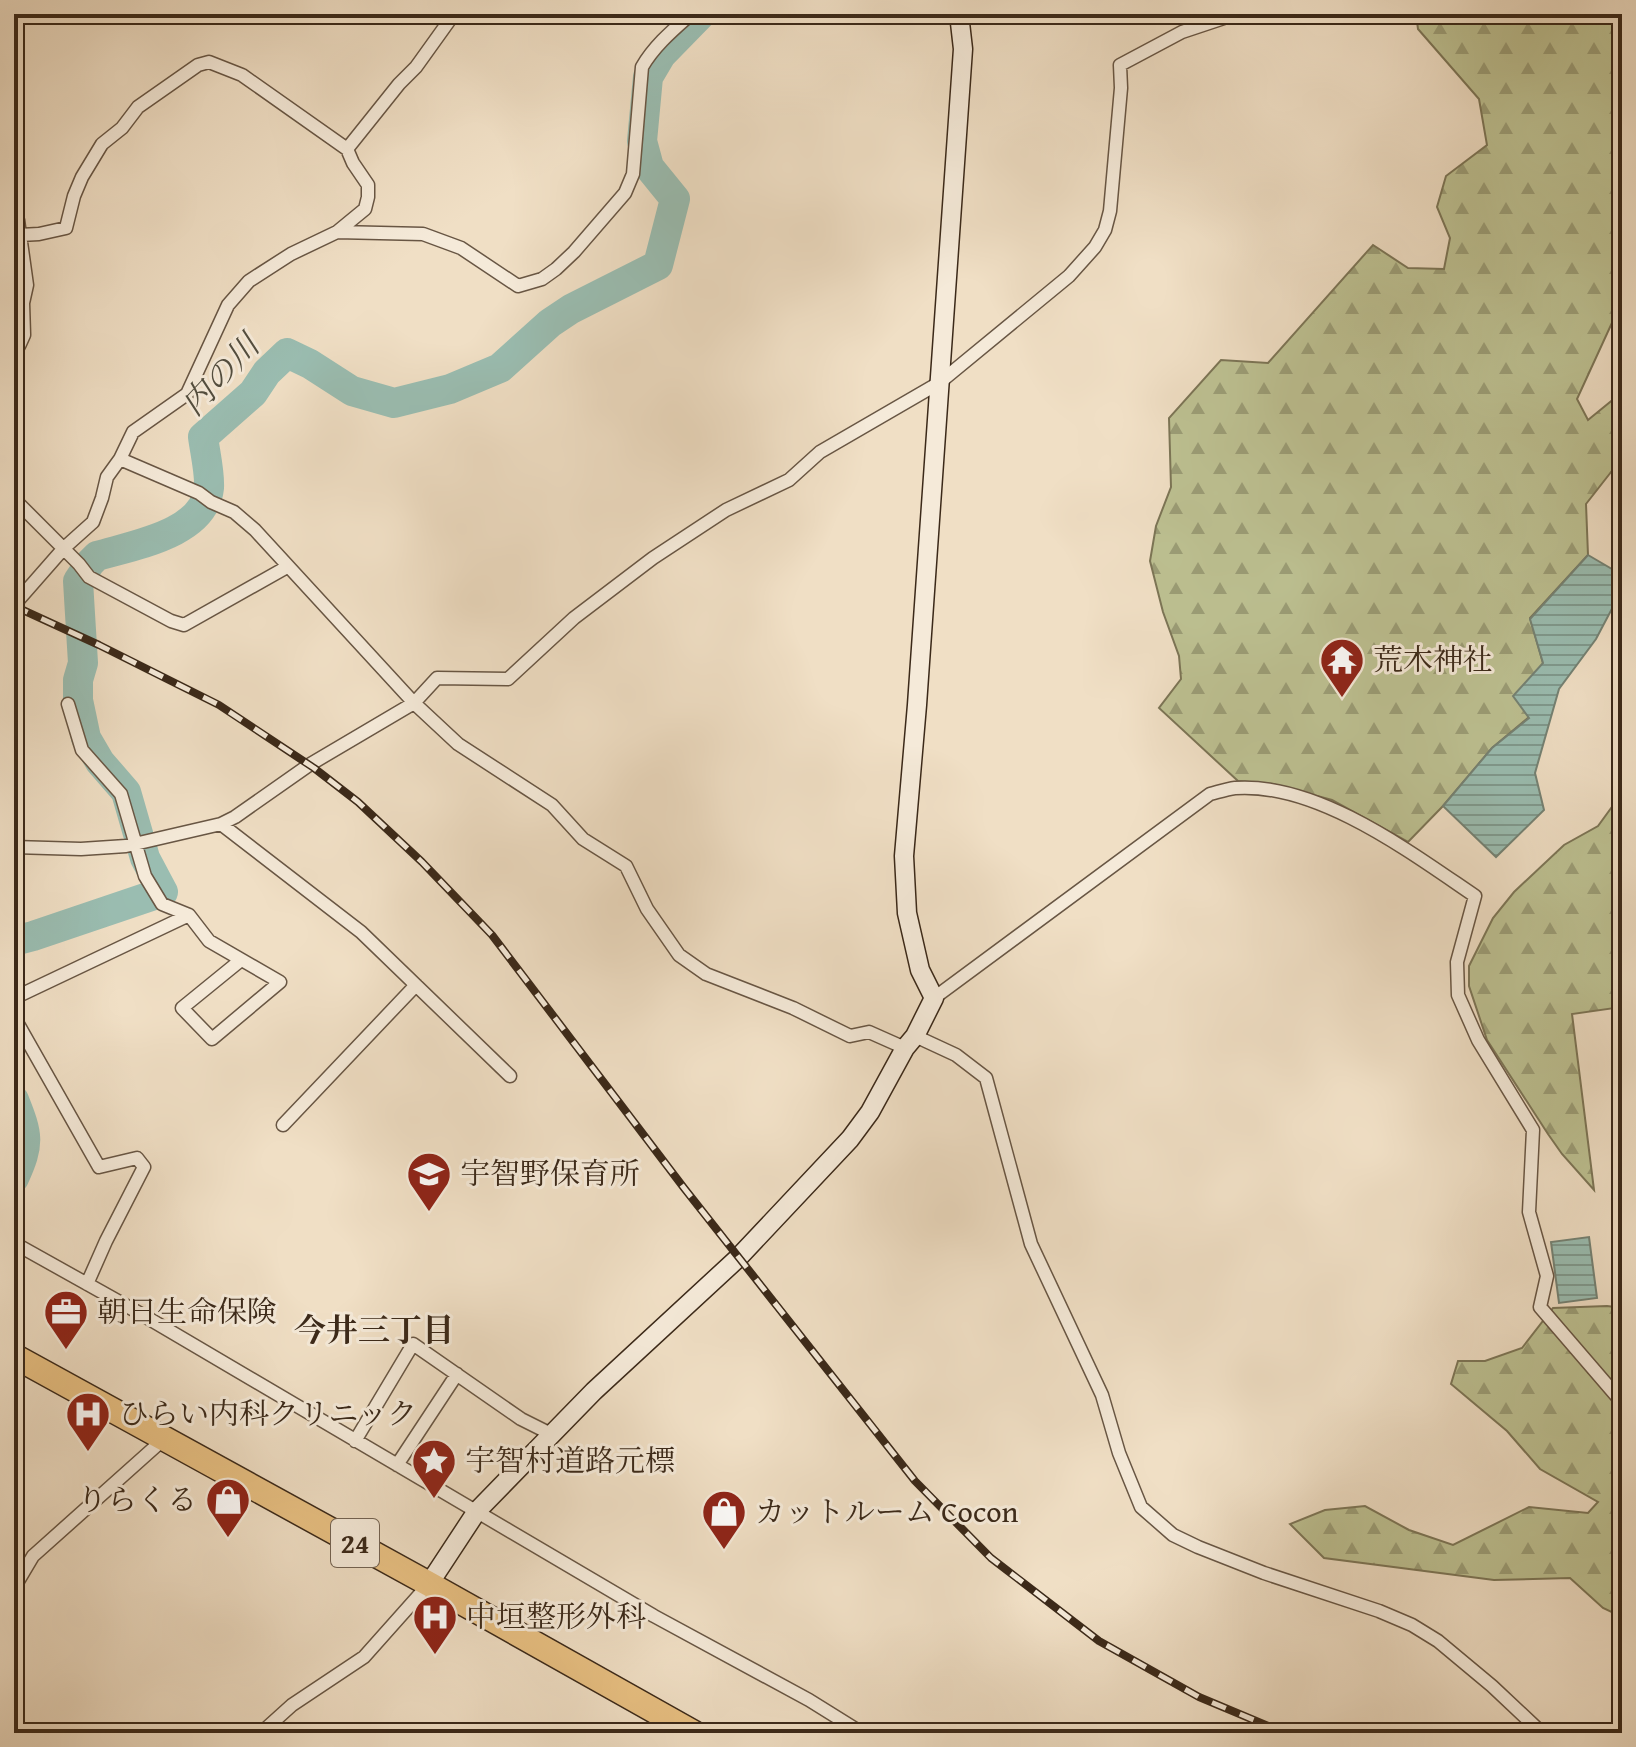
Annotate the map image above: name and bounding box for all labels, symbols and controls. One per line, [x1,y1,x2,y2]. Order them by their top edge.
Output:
water label: 内の川 [170,321,272,426]
temple icon: 荒木神社 [1318,636,1366,699]
place label: 荒木神社 [1373,637,1493,681]
school or university icon: 宇智野保育所 [405,1150,453,1213]
place label: 宇智野保育所 [460,1151,640,1195]
office icon: 朝日生命保険 [42,1288,90,1351]
place label: 朝日生命保険 [97,1289,277,1333]
district label: 今井三丁目 [294,1306,454,1353]
hospital icon: ひらい内科クリニック [64,1390,112,1453]
place label: ひらい内科クリニック [119,1391,417,1435]
place icon: 宇智村道路元標 [410,1437,458,1500]
place label: 宇智村道路元標 [465,1438,675,1482]
shop icon: りらくる [204,1476,252,1539]
place label: りらくる [77,1477,197,1521]
shop icon: カットルーム Cocon [700,1488,748,1551]
place label: カットルーム Cocon [755,1489,1019,1533]
road number: 24 [331,1519,379,1567]
hospital icon: 中垣整形外科 [411,1593,459,1656]
place label: 中垣整形外科 [466,1594,646,1638]

